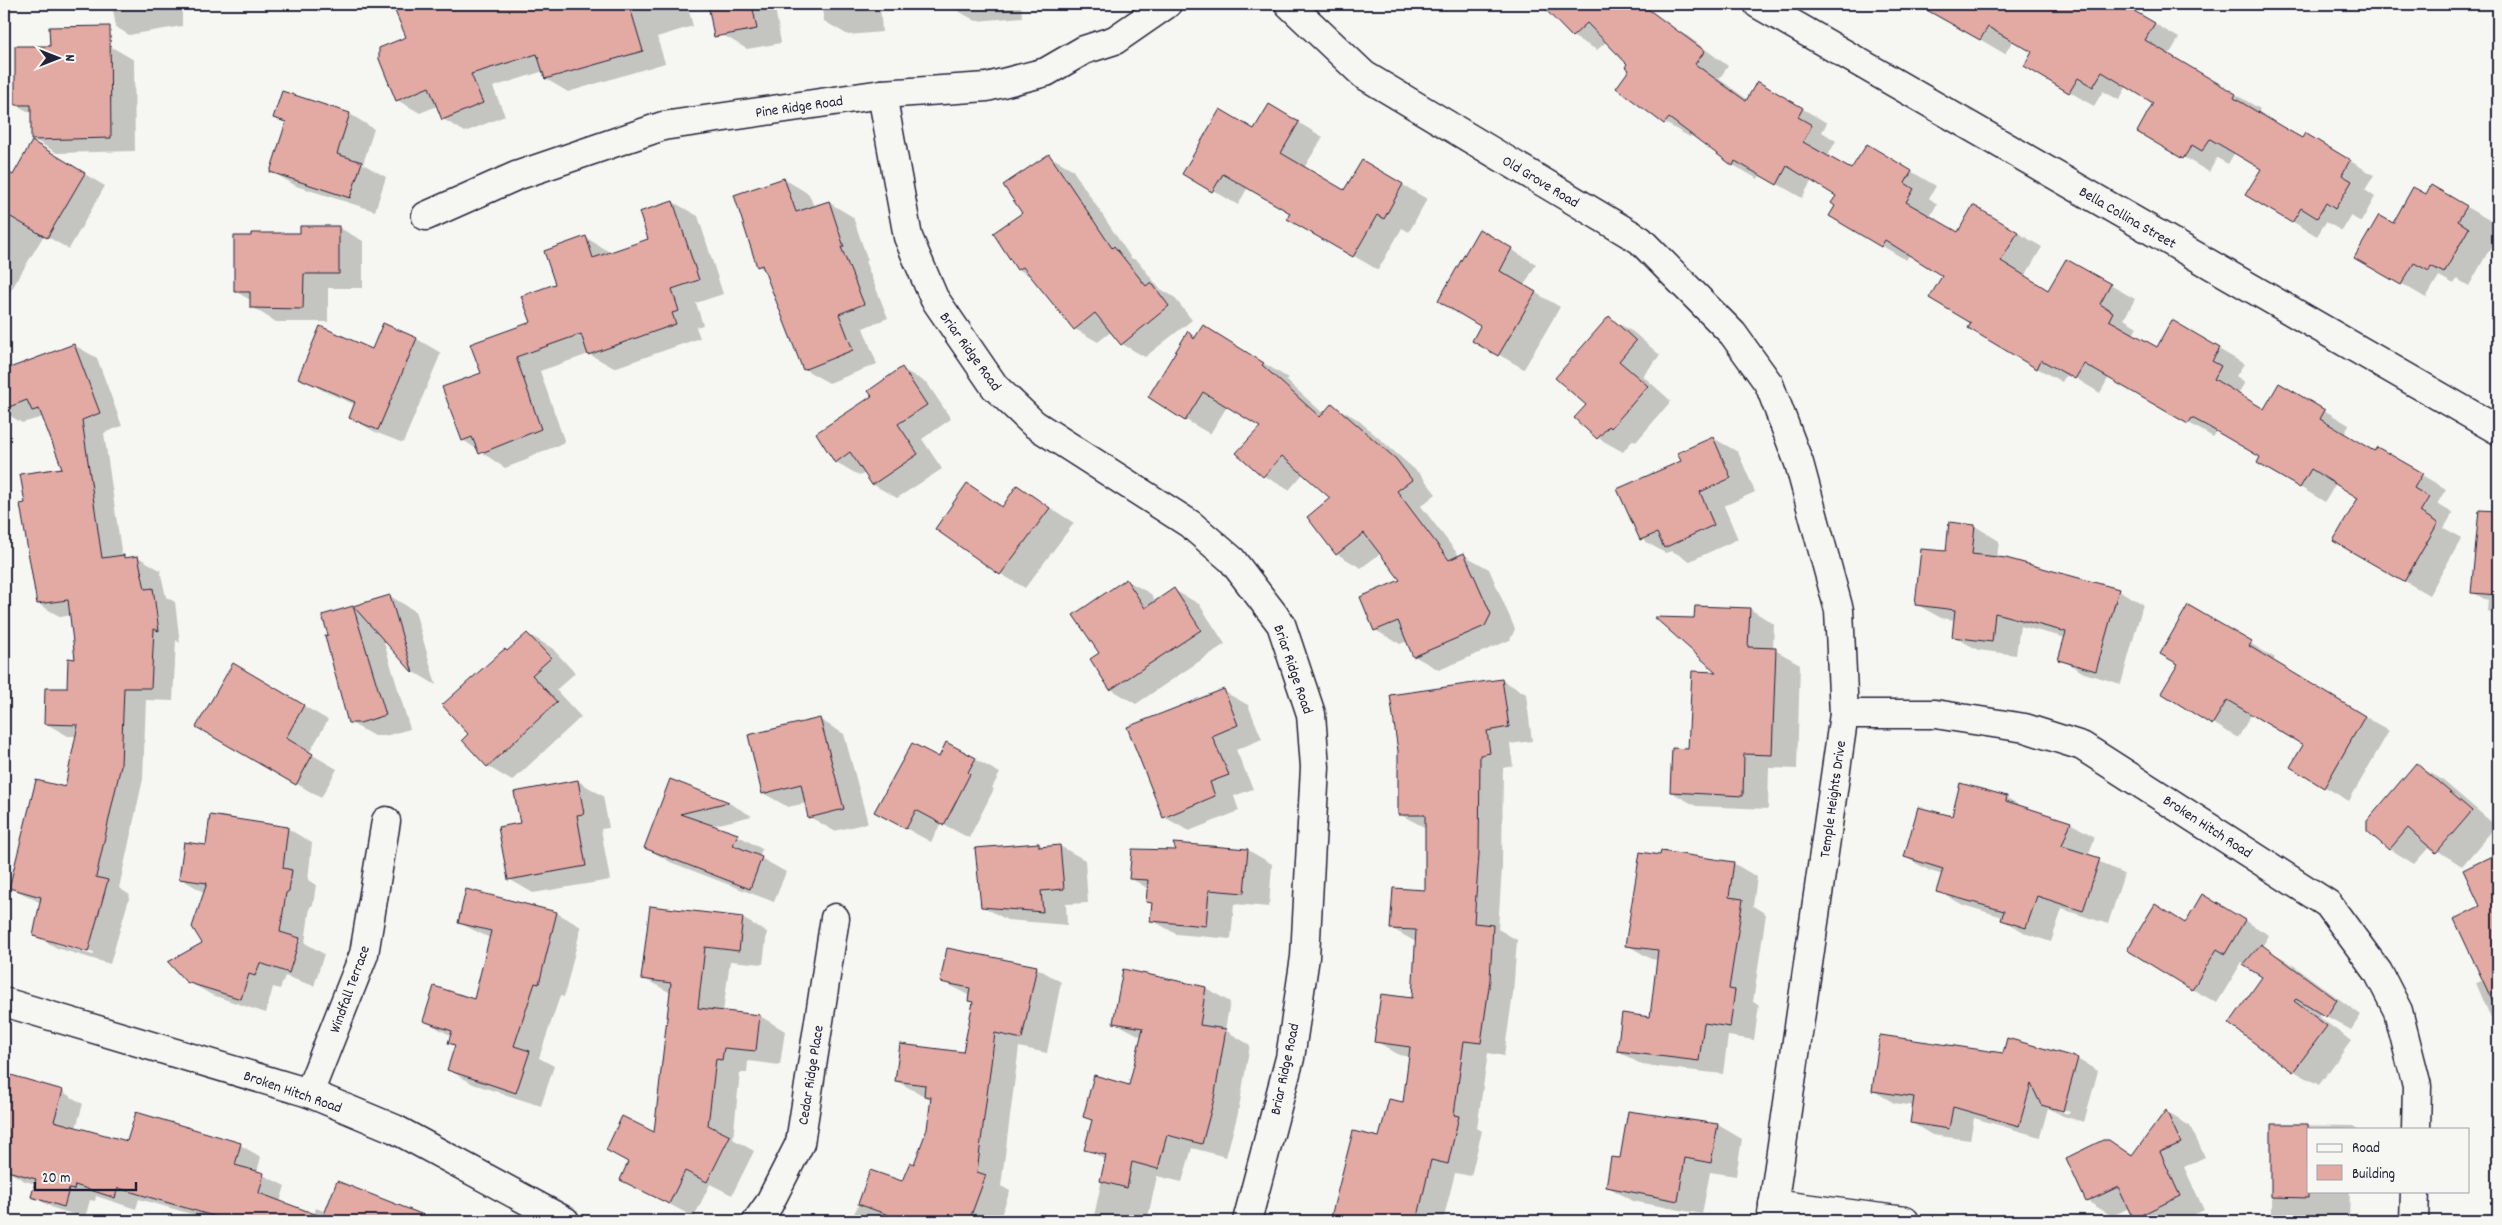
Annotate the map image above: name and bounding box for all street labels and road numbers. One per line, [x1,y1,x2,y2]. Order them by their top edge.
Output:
street label: Pine Ridge Road [754,91,845,125]
street label: Old Grove Road [1497,151,1583,214]
street label: Bella Collina Street [2074,182,2180,256]
street label: Briar Ridge Road [933,308,1006,396]
street label: Briar Ridge Road [1267,622,1318,717]
street label: Temple Heights Drive [1815,739,1853,859]
street label: Broken Hitch Road [2158,790,2256,865]
street label: Windfall Terrace [325,943,377,1036]
street label: Briar Ridge Road [1266,1022,1306,1117]
street label: Cedar Ridge Place [793,1023,831,1127]
street label: Broken Hitch Road [240,1066,345,1120]

